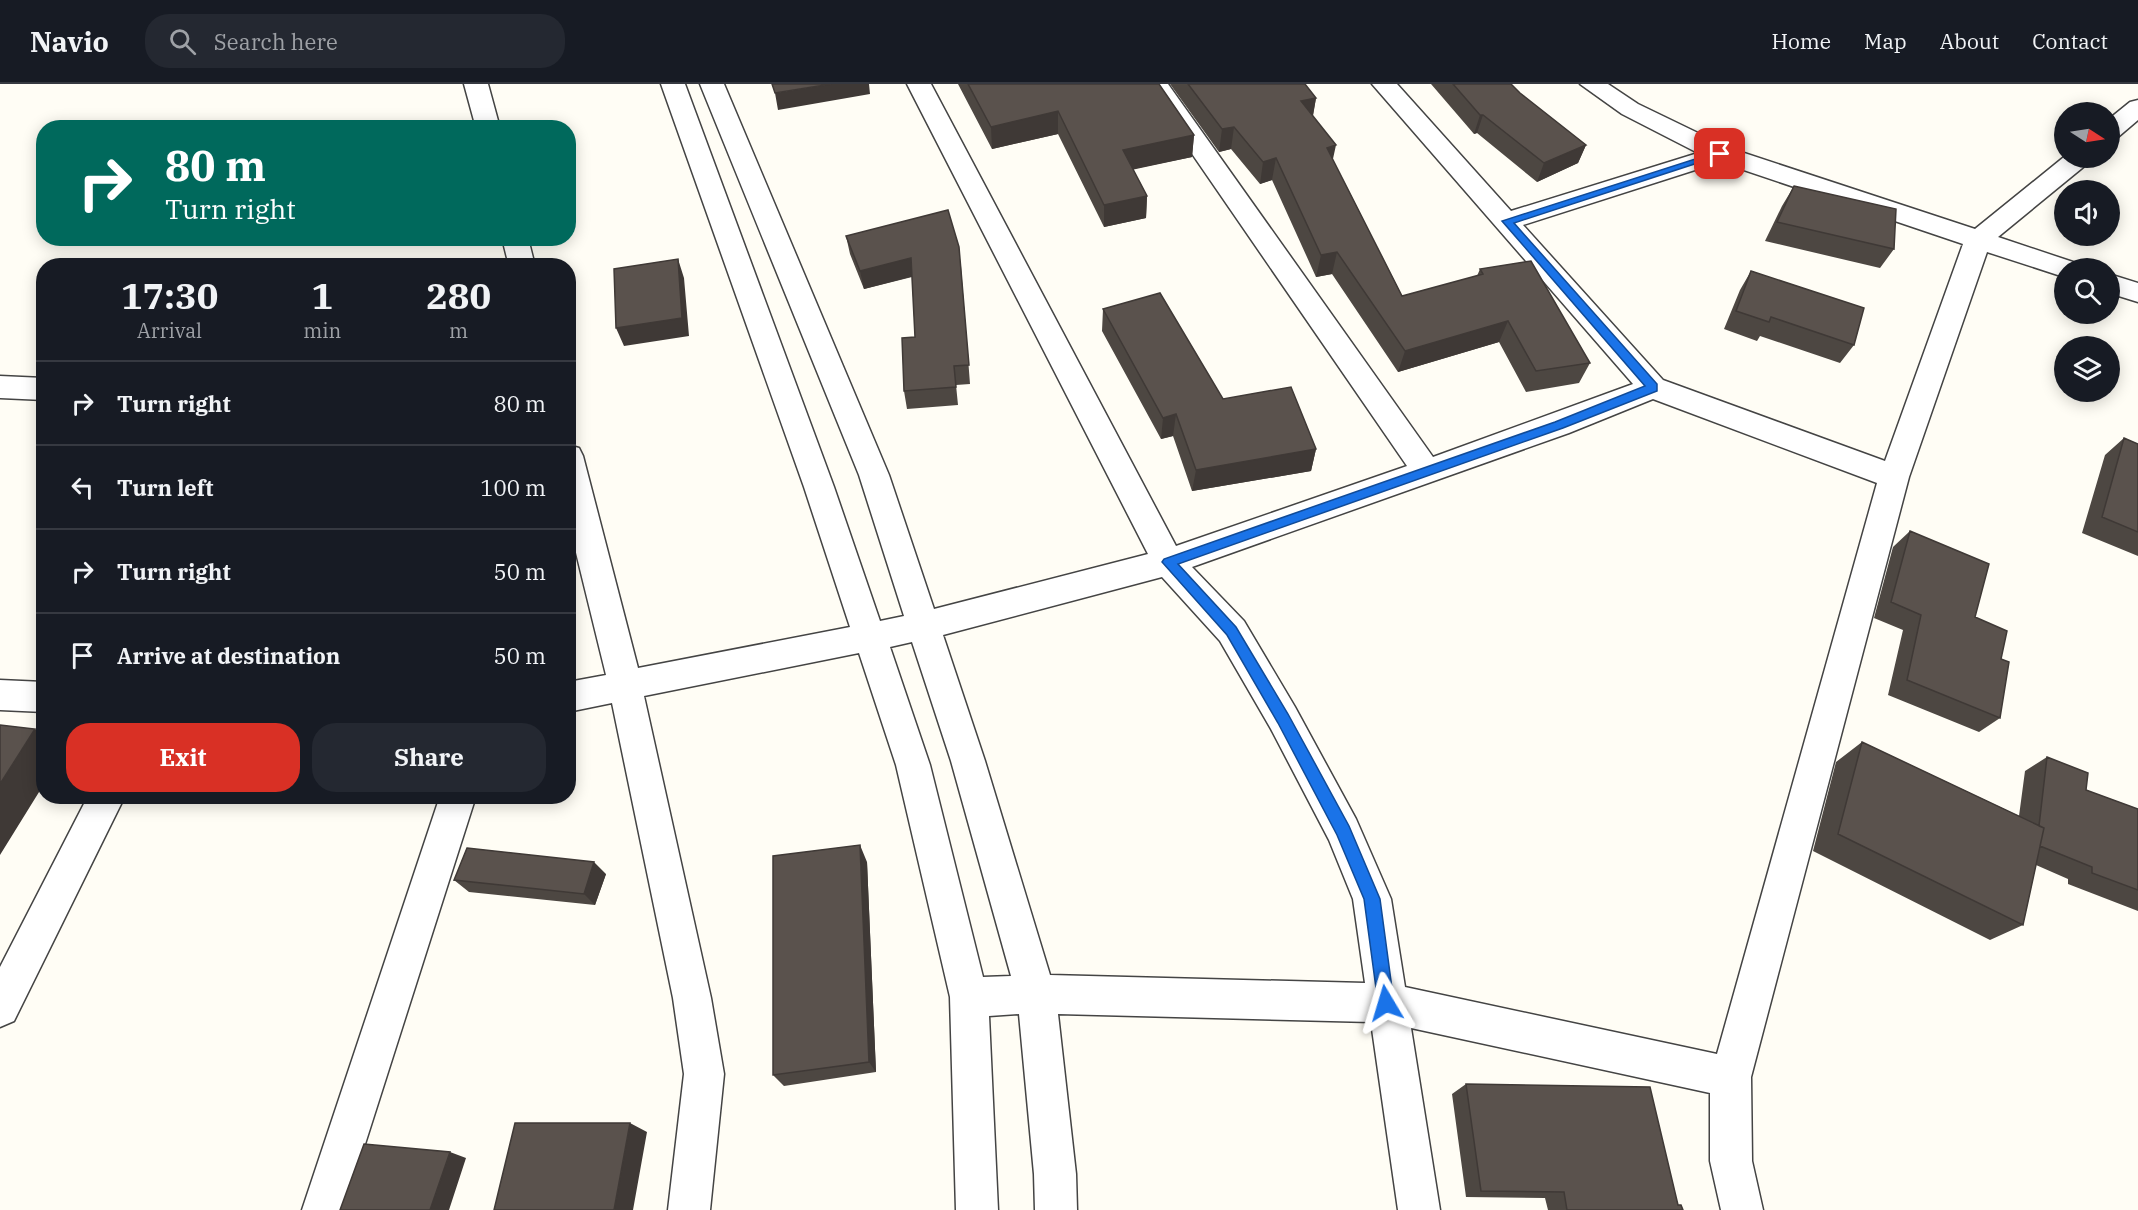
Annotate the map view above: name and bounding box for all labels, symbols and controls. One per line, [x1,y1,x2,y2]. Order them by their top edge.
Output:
search box [145,14,565,68]
text: Navio [30,23,109,60]
icon: search [166,25,199,58]
text: Search here [214,27,338,56]
text: Home [1771,27,1831,55]
text: Map [1864,27,1907,55]
text: About [1940,27,1999,55]
text: Contact [2032,27,2108,55]
north arrow [2054,102,2120,168]
map controls [2054,102,2120,402]
pin [1694,128,1745,179]
icon: arrive [1703,137,1736,170]
text: 80 m [165,138,266,193]
icon: right [66,144,144,222]
button: sound [2054,180,2120,246]
text: Turn right [165,191,296,226]
button: search [2054,258,2120,324]
text: 17:30 [121,272,218,319]
text: 1 [311,272,333,319]
text: 280 [426,272,491,319]
text: Arrival [137,317,202,344]
text: min [303,317,341,344]
text: m [449,317,468,344]
button: layers [2054,336,2120,402]
icon: right [66,387,99,420]
text: Turn right [117,389,231,418]
text: 80 m [494,389,546,418]
icon: left [66,471,99,504]
text: Turn left [117,473,213,502]
text: 100 m [480,473,546,502]
icon: right [66,555,99,588]
text: Turn right [117,557,231,586]
text: 50 m [494,557,546,586]
icon: arrive [66,639,99,672]
text: Arrive at destination [117,641,340,670]
text: 50 m [494,641,546,670]
button: Exit [66,723,300,792]
button: Share [312,723,546,792]
position arrow [1354,971,1418,1035]

